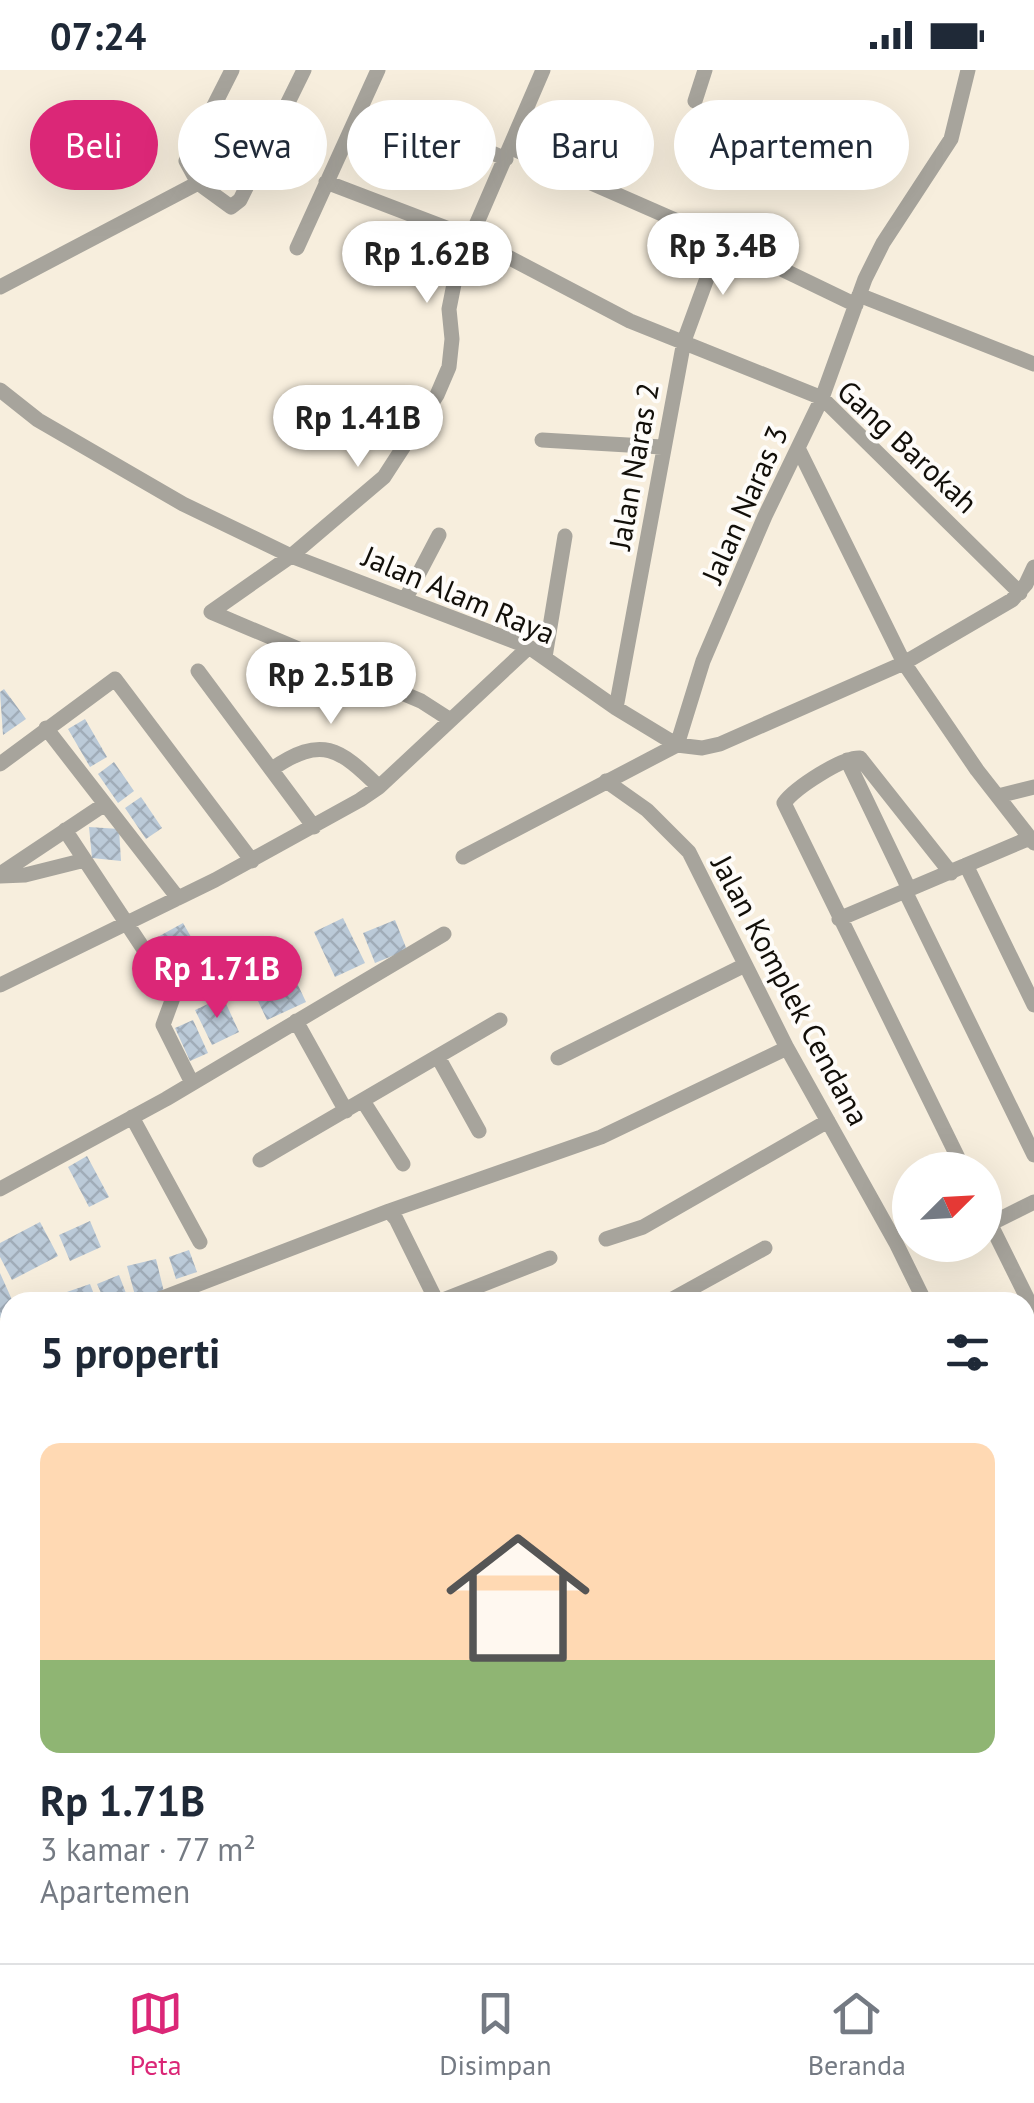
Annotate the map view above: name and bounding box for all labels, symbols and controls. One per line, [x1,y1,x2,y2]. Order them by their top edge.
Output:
text: 07:24 [50,11,146,60]
chip: Beli [30,100,158,190]
chip: Sewa [178,100,327,190]
chip: Filter [347,100,496,190]
chip: Baru [516,100,654,190]
chip: Apartemen [674,100,909,190]
pin: Rp 3.4B [631,213,815,298]
pin: Rp 1.62B [324,221,530,306]
text: Rp 3.4B [669,224,777,266]
text: Rp 1.62B [364,232,490,274]
street label: Gang Barokah [830,371,986,521]
street label: Jalan Naras 2 [599,379,667,554]
pin: Rp 1.41B [255,385,461,470]
text: Rp 1.41B [295,396,421,438]
street label: Jalan Naras 3 [691,419,796,591]
street label: Jalan Alam Raya [355,535,561,652]
pin: Rp 2.51B [228,642,434,727]
text: Rp 2.51B [268,653,394,695]
street label: Jalan Komplek Cendana [702,846,879,1132]
pin: Rp 1.71B [114,936,320,1021]
text: Rp 1.71B [154,947,280,989]
north arrow [892,1152,1002,1262]
map controls [892,1152,1002,1262]
text: 5 properti [40,1325,220,1380]
icon: filters [940,1325,995,1380]
icon: home [428,1508,608,1688]
text: Rp 1.71B [40,1773,205,1828]
text: 3 kamar · 77 m² [40,1828,256,1870]
text: Apartemen [40,1870,190,1912]
tab: Peta [128,1986,183,2083]
tab: Disimpan [439,1986,551,2083]
tab: Beranda [808,1986,906,2083]

